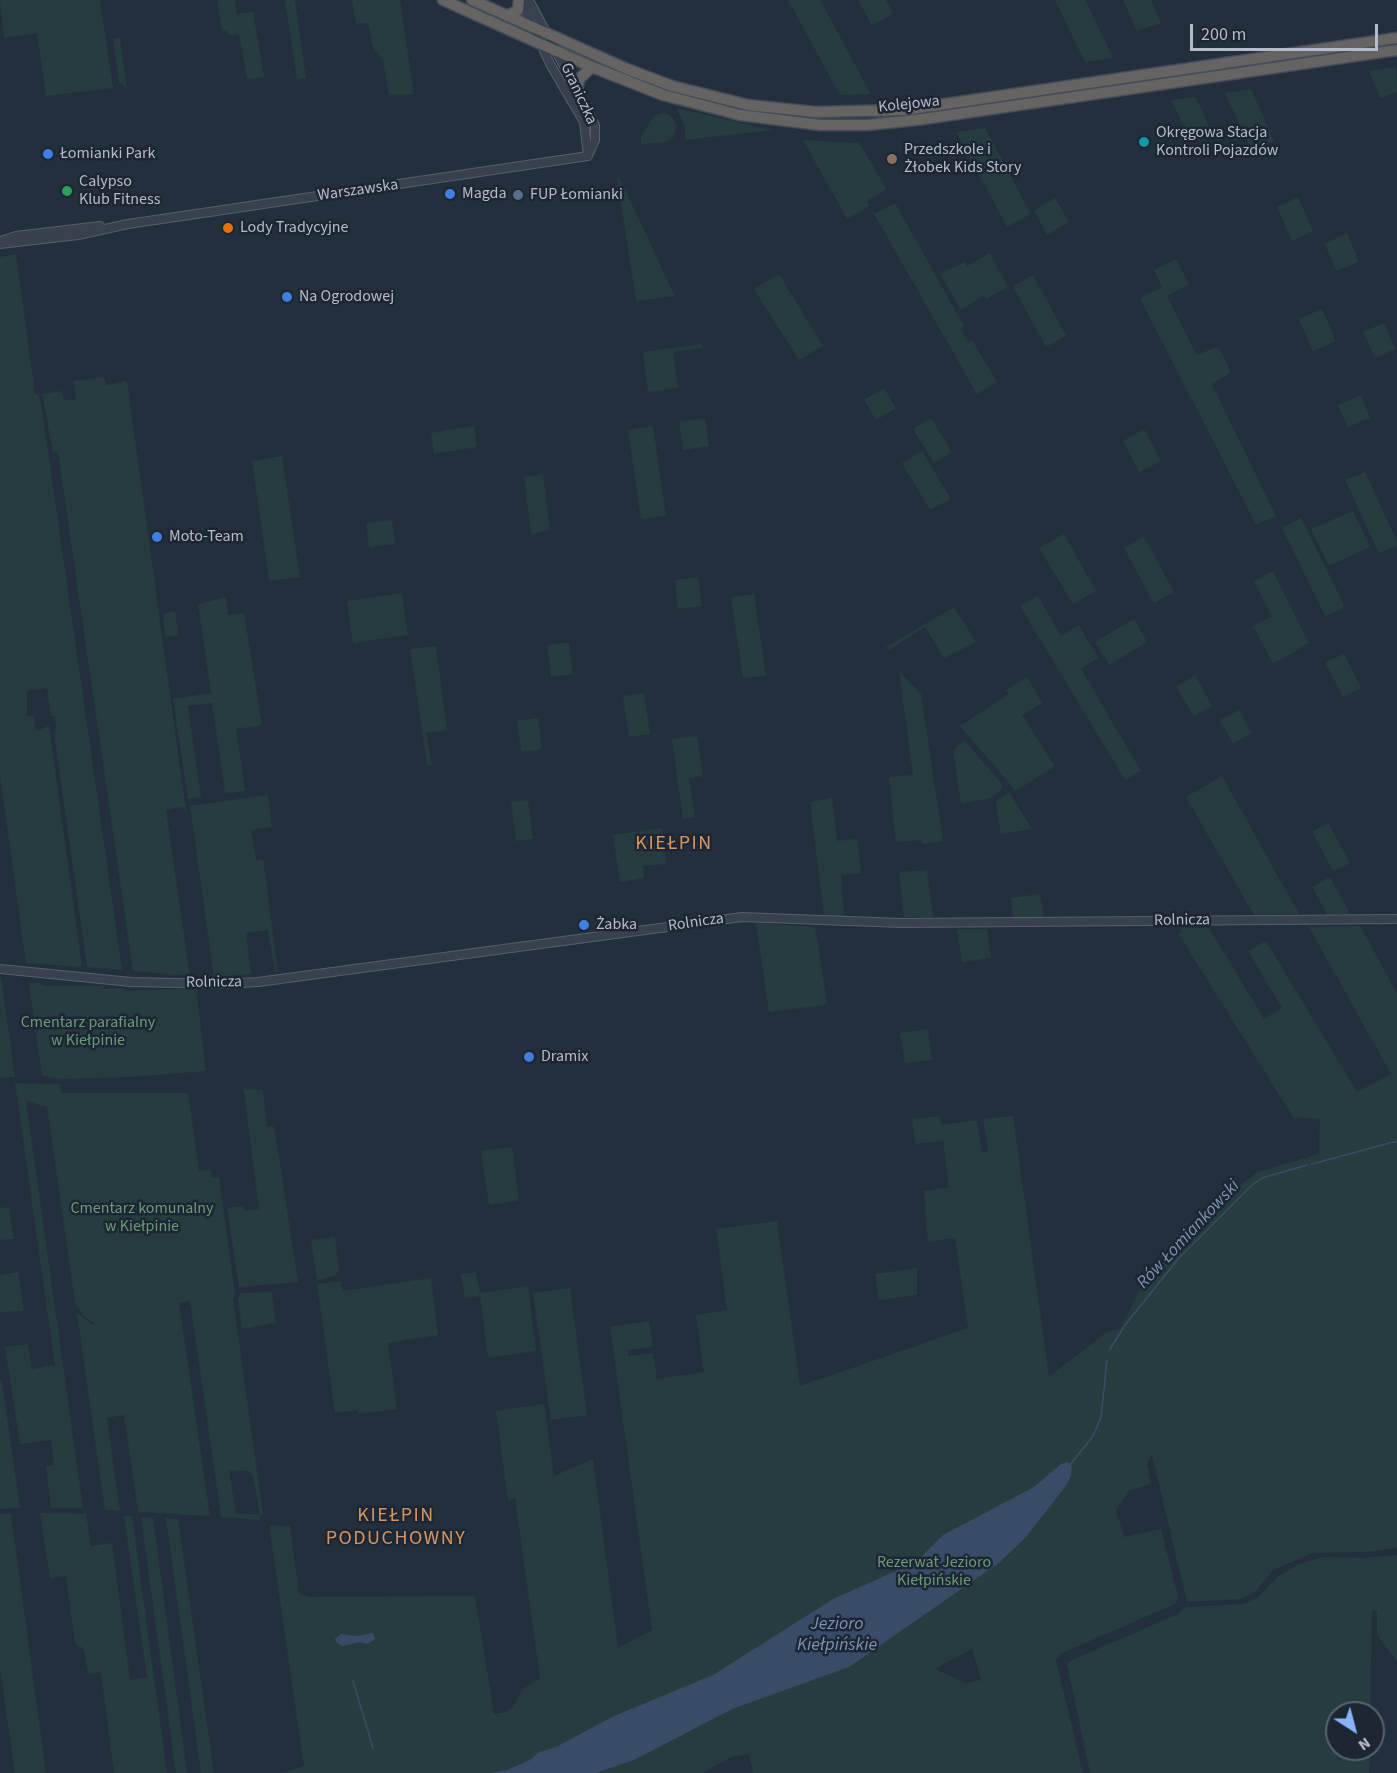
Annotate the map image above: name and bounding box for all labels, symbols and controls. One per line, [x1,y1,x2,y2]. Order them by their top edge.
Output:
scale bar [1193,12,1380,50]
text: 200 m [1201,22,1246,47]
street label: Graniczka [555,60,601,128]
street label: Kolejowa [877,92,941,118]
place label: Okręgowa Stacja Kontroli Pojazdów [1156,123,1278,161]
marker: Okręgowa Stacja Kontroli Pojazdów [1137,135,1151,149]
place label: Przedszkole i Żłobek Kids Story [904,140,1021,178]
place label: Łomianki Park [60,144,155,164]
marker: Łomianki Park [41,147,55,161]
marker: Przedszkole i Żłobek Kids Story [885,152,899,166]
place label: Calypso Klub Fitness [79,172,160,210]
street label: Warszawska [317,176,399,206]
marker: Calypso Klub Fitness [60,184,74,198]
place label: Magda [462,184,506,204]
place label: FUP Łomianki [530,185,623,205]
marker: Magda [443,187,457,201]
marker: FUP Łomianki [511,188,525,202]
place label: Lody Tradycyjne [240,218,349,238]
marker: Lody Tradycyjne [221,221,235,235]
place label: Na Ogrodowej [299,287,394,307]
marker: Na Ogrodowej [280,290,294,304]
place label: Moto-Team [169,527,244,547]
marker: Moto-Team [150,530,164,544]
district label: KIEŁPIN [635,833,713,857]
street label: Rolnicza [667,910,725,936]
street label: Rolnicza [1154,911,1210,931]
place label: Żabka [596,915,637,935]
marker: Żabka [577,918,591,932]
street label: Rolnicza [186,973,242,993]
park label: Cmentarz parafialny w Kiełpinie [21,1013,155,1051]
place label: Dramix [541,1047,588,1067]
marker: Dramix [522,1050,536,1064]
water label: Rów Łomiankowski [1133,1176,1245,1294]
park label: Cmentarz komunalny w Kiełpinie [70,1199,214,1237]
district label: KIEŁPIN PODUCHOWNY [326,1505,466,1552]
park label: Rezerwat Jezioro Kiełpińskie [877,1553,991,1591]
water label: Jezioro Kiełpińskie [797,1614,877,1656]
north arrow [1325,1701,1385,1761]
text: N [1354,1732,1375,1756]

